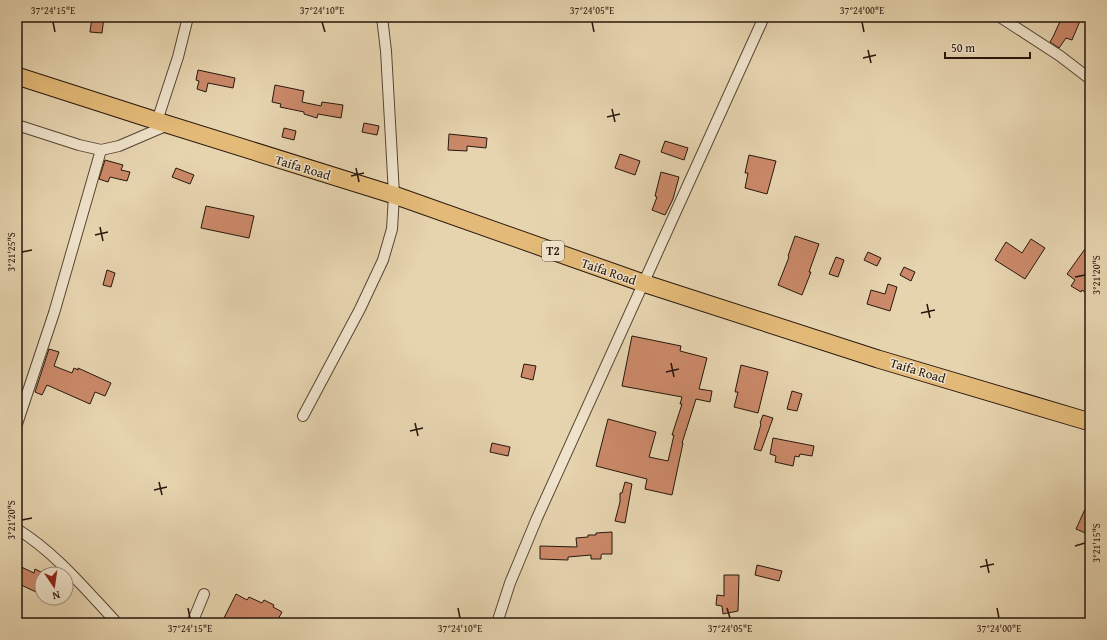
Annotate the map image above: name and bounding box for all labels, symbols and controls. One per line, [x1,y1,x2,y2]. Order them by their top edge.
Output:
text: 37°24'15"E [31,3,75,18]
text: 37°24'10"E [300,3,344,18]
text: 37°24'05"E [570,3,614,18]
text: 37°24'00"E [840,3,884,18]
scale bar [945,34,1030,60]
text: 50 m [951,39,975,56]
street label: Taifa Road [273,150,333,185]
text: 3°21'25"S [4,232,19,272]
road number: T2 [542,241,564,261]
street label: Taifa Road [579,253,639,290]
text: 3°21'20"S [1089,255,1104,295]
street label: Taifa Road [888,353,948,388]
text: 3°21'20"S [4,500,19,540]
text: 3°21'15"S [1089,523,1104,563]
north arrow [34,566,74,606]
text: N [50,587,62,605]
text: 37°24'15"E [168,621,212,636]
text: 37°24'10"E [438,621,482,636]
text: 37°24'05"E [708,621,752,636]
text: 37°24'00"E [977,621,1021,636]

